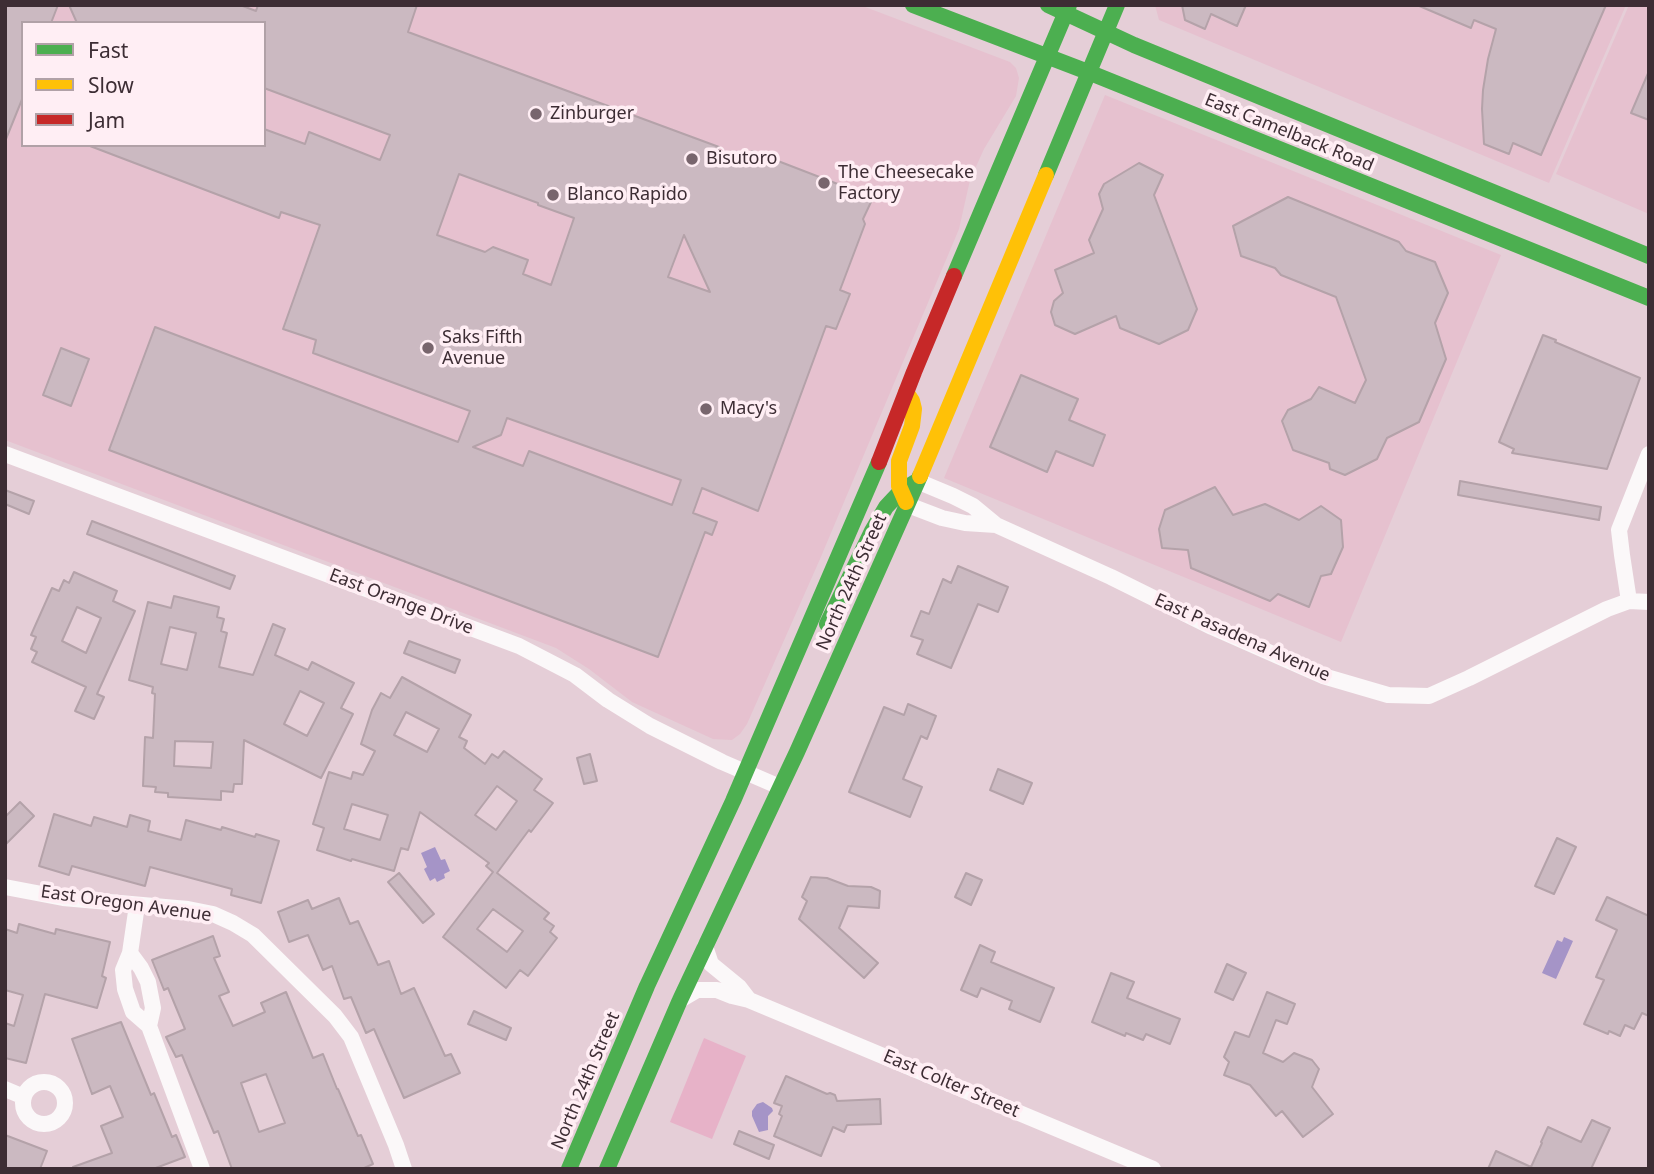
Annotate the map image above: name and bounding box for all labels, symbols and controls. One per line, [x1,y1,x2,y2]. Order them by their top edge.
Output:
legend [21,21,266,147]
text: Fast [88,36,128,64]
text: Slow [88,71,134,99]
street label: East Camelback Road [1201,89,1377,177]
place label: Zinburger [550,103,634,125]
text: Jam [88,106,125,134]
marker: Zinburger [528,106,544,122]
place label: Bisutoro [706,148,777,170]
marker: Bisutoro [684,151,700,167]
place label: The Cheesecake Factory [838,162,974,204]
marker: The Cheesecake Factory [816,175,832,191]
place label: Blanco Rapido [567,184,688,206]
marker: Blanco Rapido [545,187,561,203]
place label: Saks Fifth Avenue [442,327,523,370]
marker: Saks Fifth Avenue [420,340,436,356]
place label: Macy's [720,398,777,420]
marker: Macy's [698,401,714,417]
street label: North 24th Street [812,510,892,654]
street label: East Orange Drive [326,565,476,639]
street label: East Pasadena Avenue [1151,590,1333,686]
street label: East Oregon Avenue [39,881,213,927]
street label: North 24th Street [547,1009,625,1153]
street label: East Colter Street [880,1046,1022,1122]

